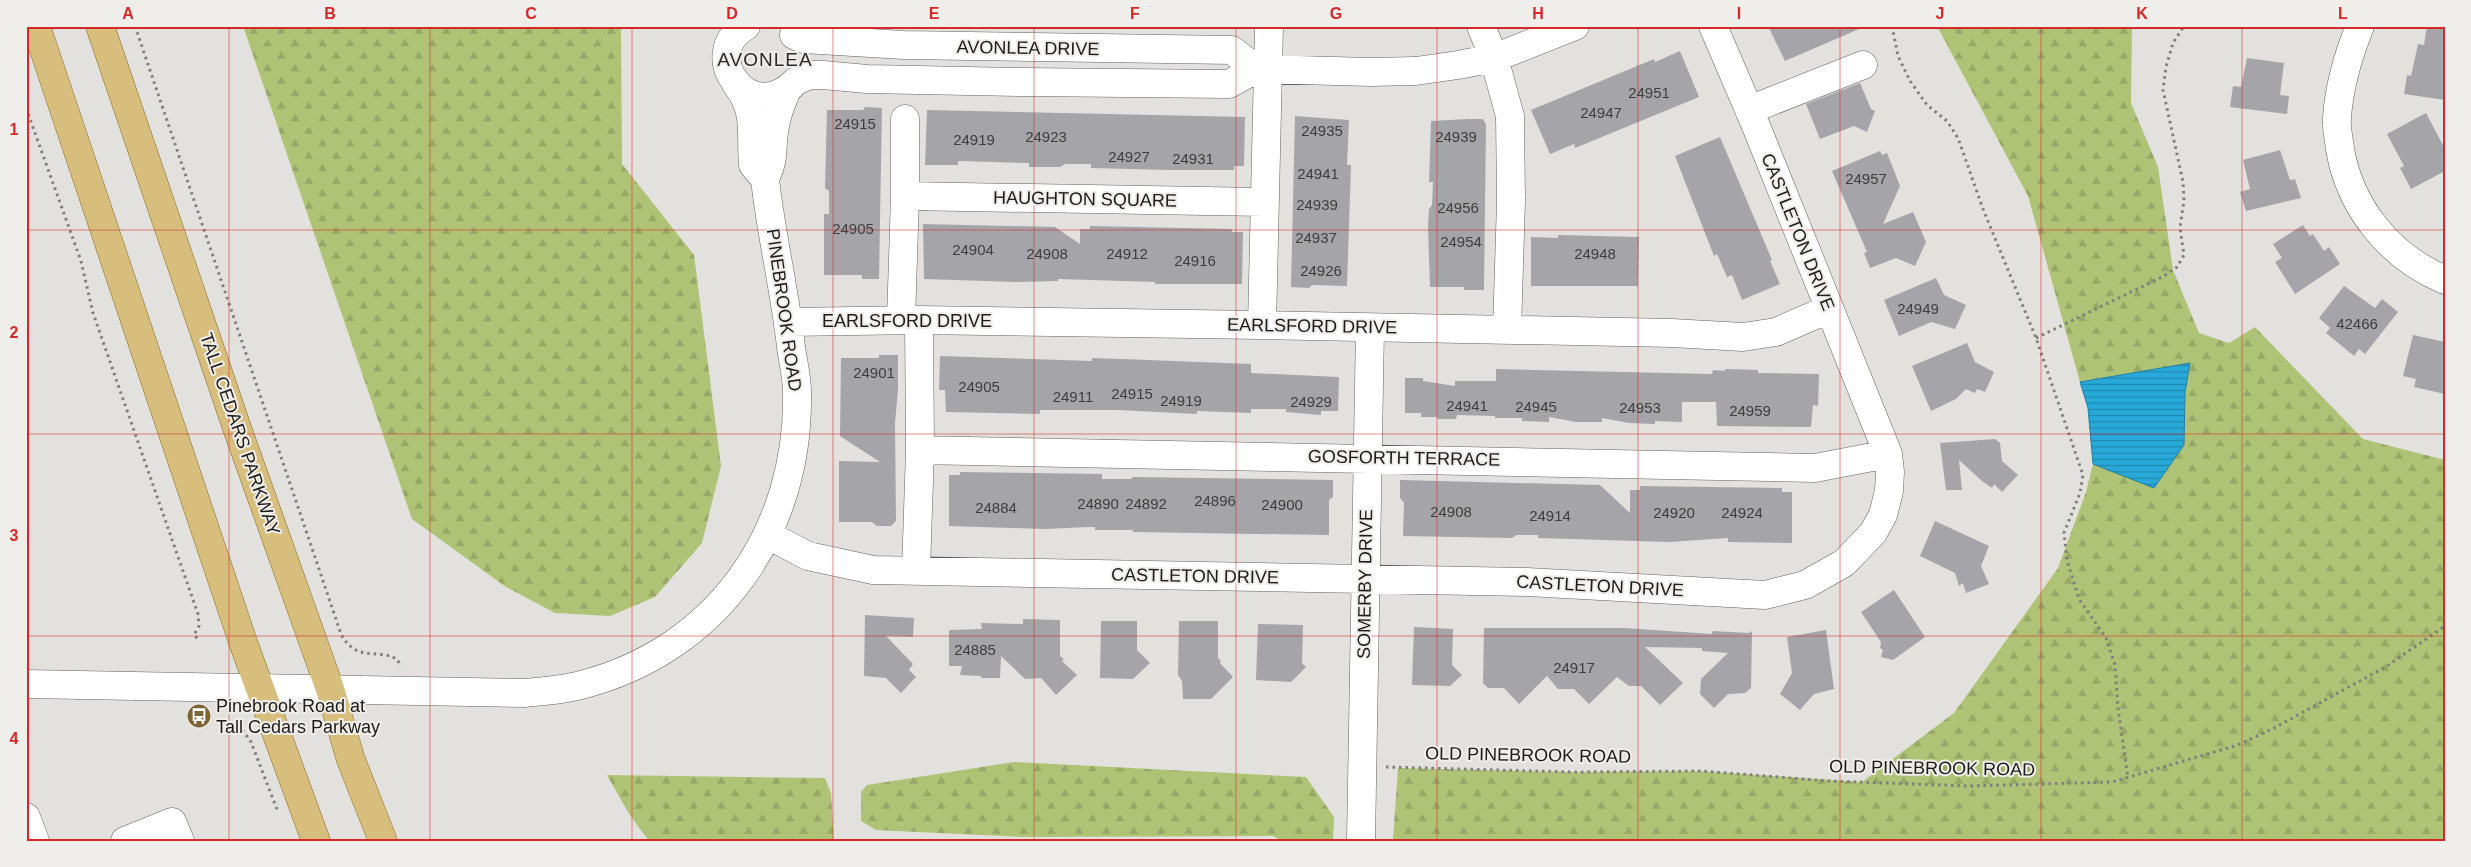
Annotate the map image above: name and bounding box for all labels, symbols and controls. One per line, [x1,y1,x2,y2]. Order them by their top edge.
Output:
text: A [122,5,134,22]
text: B [324,5,336,22]
text: C [525,5,537,22]
text: D [726,5,738,22]
text: E [929,5,940,22]
text: F [1130,5,1140,22]
text: G [1330,5,1342,22]
text: H [1532,5,1544,22]
text: I [1737,5,1741,22]
text: J [1936,5,1944,22]
text: K [2136,5,2148,22]
text: L [2338,5,2348,22]
street label: AVONLEA DRIVE [956,37,1100,59]
district label: AVONLEA [717,49,813,70]
house number: 24951 [1628,84,1670,101]
house number: 24947 [1580,104,1622,121]
house number: 24915 [834,115,876,132]
text: 1 [10,121,19,138]
house number: 24935 [1301,122,1343,139]
house number: 24923 [1025,128,1067,145]
house number: 24939 [1435,128,1477,145]
house number: 24919 [953,131,995,148]
house number: 24927 [1108,148,1150,165]
house number: 24931 [1172,150,1214,167]
street label: CASTLETON DRIVE [1757,151,1839,313]
house number: 24941 [1297,165,1339,182]
house number: 24957 [1845,170,1887,187]
street label: HAUGHTON SQUARE [993,187,1177,211]
house number: 24939 [1296,196,1338,213]
house number: 24956 [1437,199,1479,216]
house number: 24905 [832,220,874,237]
street label: PINEBROOK ROAD [763,227,805,393]
house number: 24937 [1295,229,1337,246]
house number: 24954 [1440,233,1482,250]
house number: 24904 [952,241,994,258]
house number: 24908 [1026,245,1068,262]
house number: 24912 [1106,245,1148,262]
house number: 24948 [1574,245,1616,262]
house number: 24916 [1174,252,1216,269]
house number: 24926 [1300,262,1342,279]
house number: 24949 [1897,300,1939,317]
street label: EARLSFORD DRIVE [822,311,992,331]
street label: EARLSFORD DRIVE [1227,315,1397,337]
house number: 42466 [2336,315,2378,332]
text: 2 [10,324,19,341]
street label: TALL CEDARS PARKWAY [196,330,284,538]
house number: 24901 [853,364,895,381]
house number: 24905 [958,378,1000,395]
house number: 24915 [1111,385,1153,402]
house number: 24911 [1053,388,1093,405]
house number: 24919 [1160,392,1202,409]
house number: 24929 [1290,393,1332,410]
house number: 24941 [1446,397,1488,414]
house number: 24945 [1515,398,1557,415]
house number: 24953 [1619,399,1661,416]
house number: 24959 [1729,402,1771,419]
street label: GOSFORTH TERRACE [1308,446,1500,470]
house number: 24896 [1194,492,1236,509]
house number: 24890 [1077,495,1119,512]
house number: 24892 [1125,495,1167,512]
house number: 24900 [1261,496,1303,513]
house number: 24884 [975,499,1017,516]
house number: 24908 [1430,503,1472,520]
house number: 24920 [1653,504,1695,521]
house number: 24924 [1721,504,1763,521]
house number: 24914 [1529,507,1571,524]
street label: SOMERBY DRIVE [1354,509,1376,659]
text: 3 [10,527,19,544]
street label: CASTLETON DRIVE [1111,565,1279,587]
street label: CASTLETON DRIVE [1516,572,1684,600]
house number: 24885 [954,641,996,658]
house number: 24917 [1553,659,1595,676]
place label: Pinebrook Road at Tall Cedars Parkway [216,696,380,737]
bus stop icon: Pinebrook Road at Tall Cedars Parkway [186,703,212,729]
text: 4 [10,730,19,747]
street label: OLD PINEBROOK ROAD [1425,743,1631,767]
street label: OLD PINEBROOK ROAD [1829,756,2035,780]

